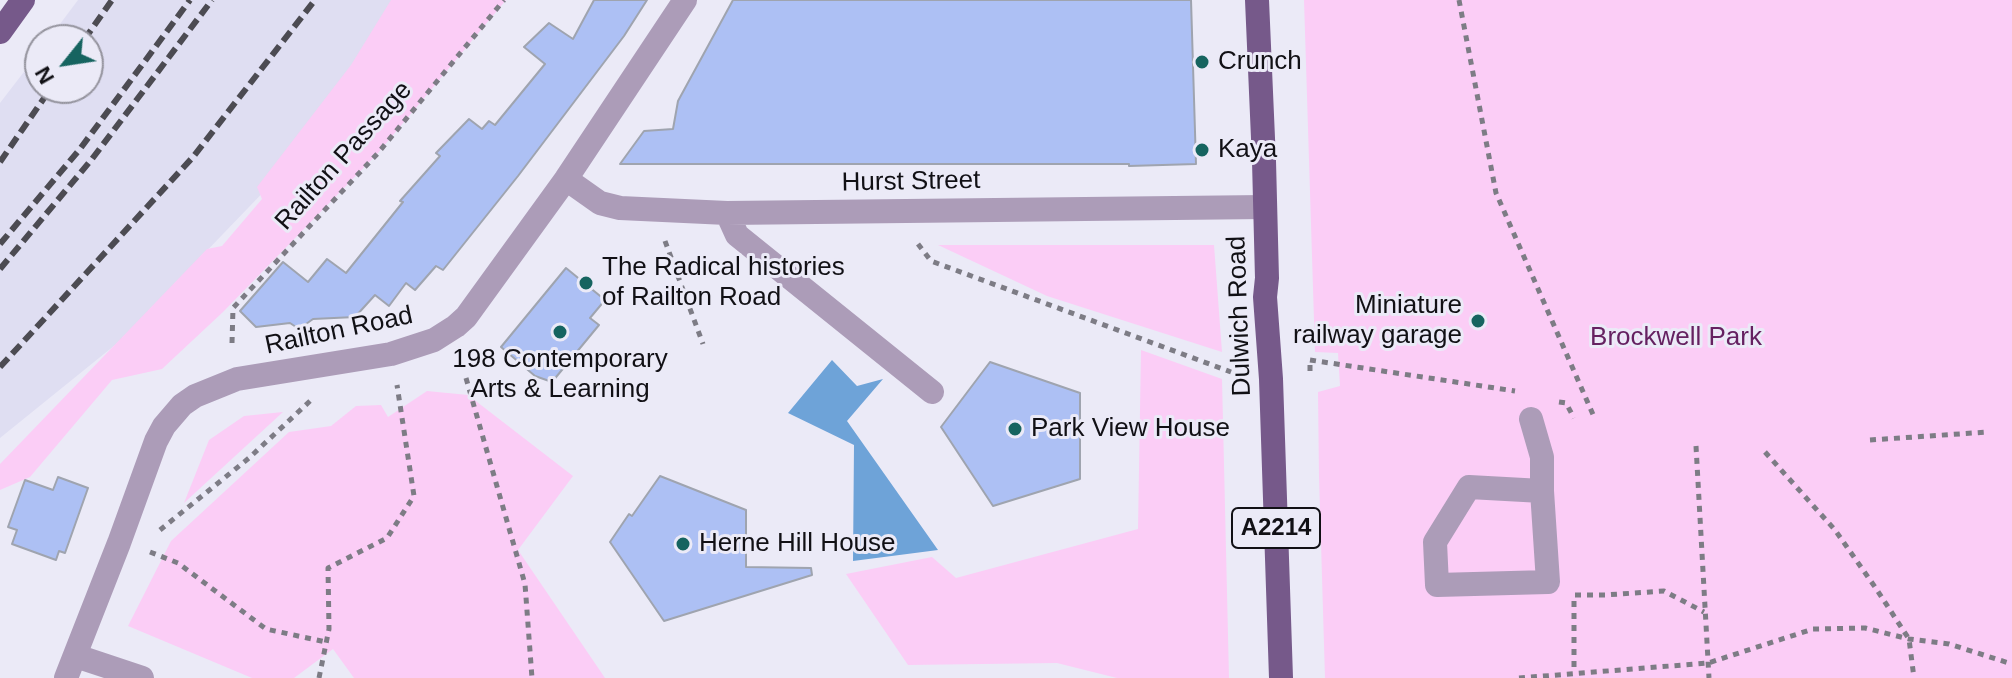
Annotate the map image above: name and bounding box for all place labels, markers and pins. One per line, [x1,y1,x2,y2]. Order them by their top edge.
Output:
place label: Crunch [1218,46,1302,78]
marker: Crunch [1193,53,1211,71]
place label: Kaya [1218,134,1277,166]
marker: Kaya [1193,141,1211,159]
place label: The Radical histories of Railton Road [602,252,845,314]
marker: The Radical histories of Railton Road [577,274,595,292]
place label: Miniature railway garage [1293,290,1462,352]
marker: Miniature railway garage [1469,312,1487,330]
marker: 198 Contemporary Arts & Learning [551,323,569,341]
place label: 198 Contemporary Arts & Learning [452,344,668,406]
place label: Park View House [1031,413,1230,445]
marker: Park View House [1006,420,1024,438]
place label: Herne Hill House [699,528,896,560]
marker: Herne Hill House [674,535,692,553]

